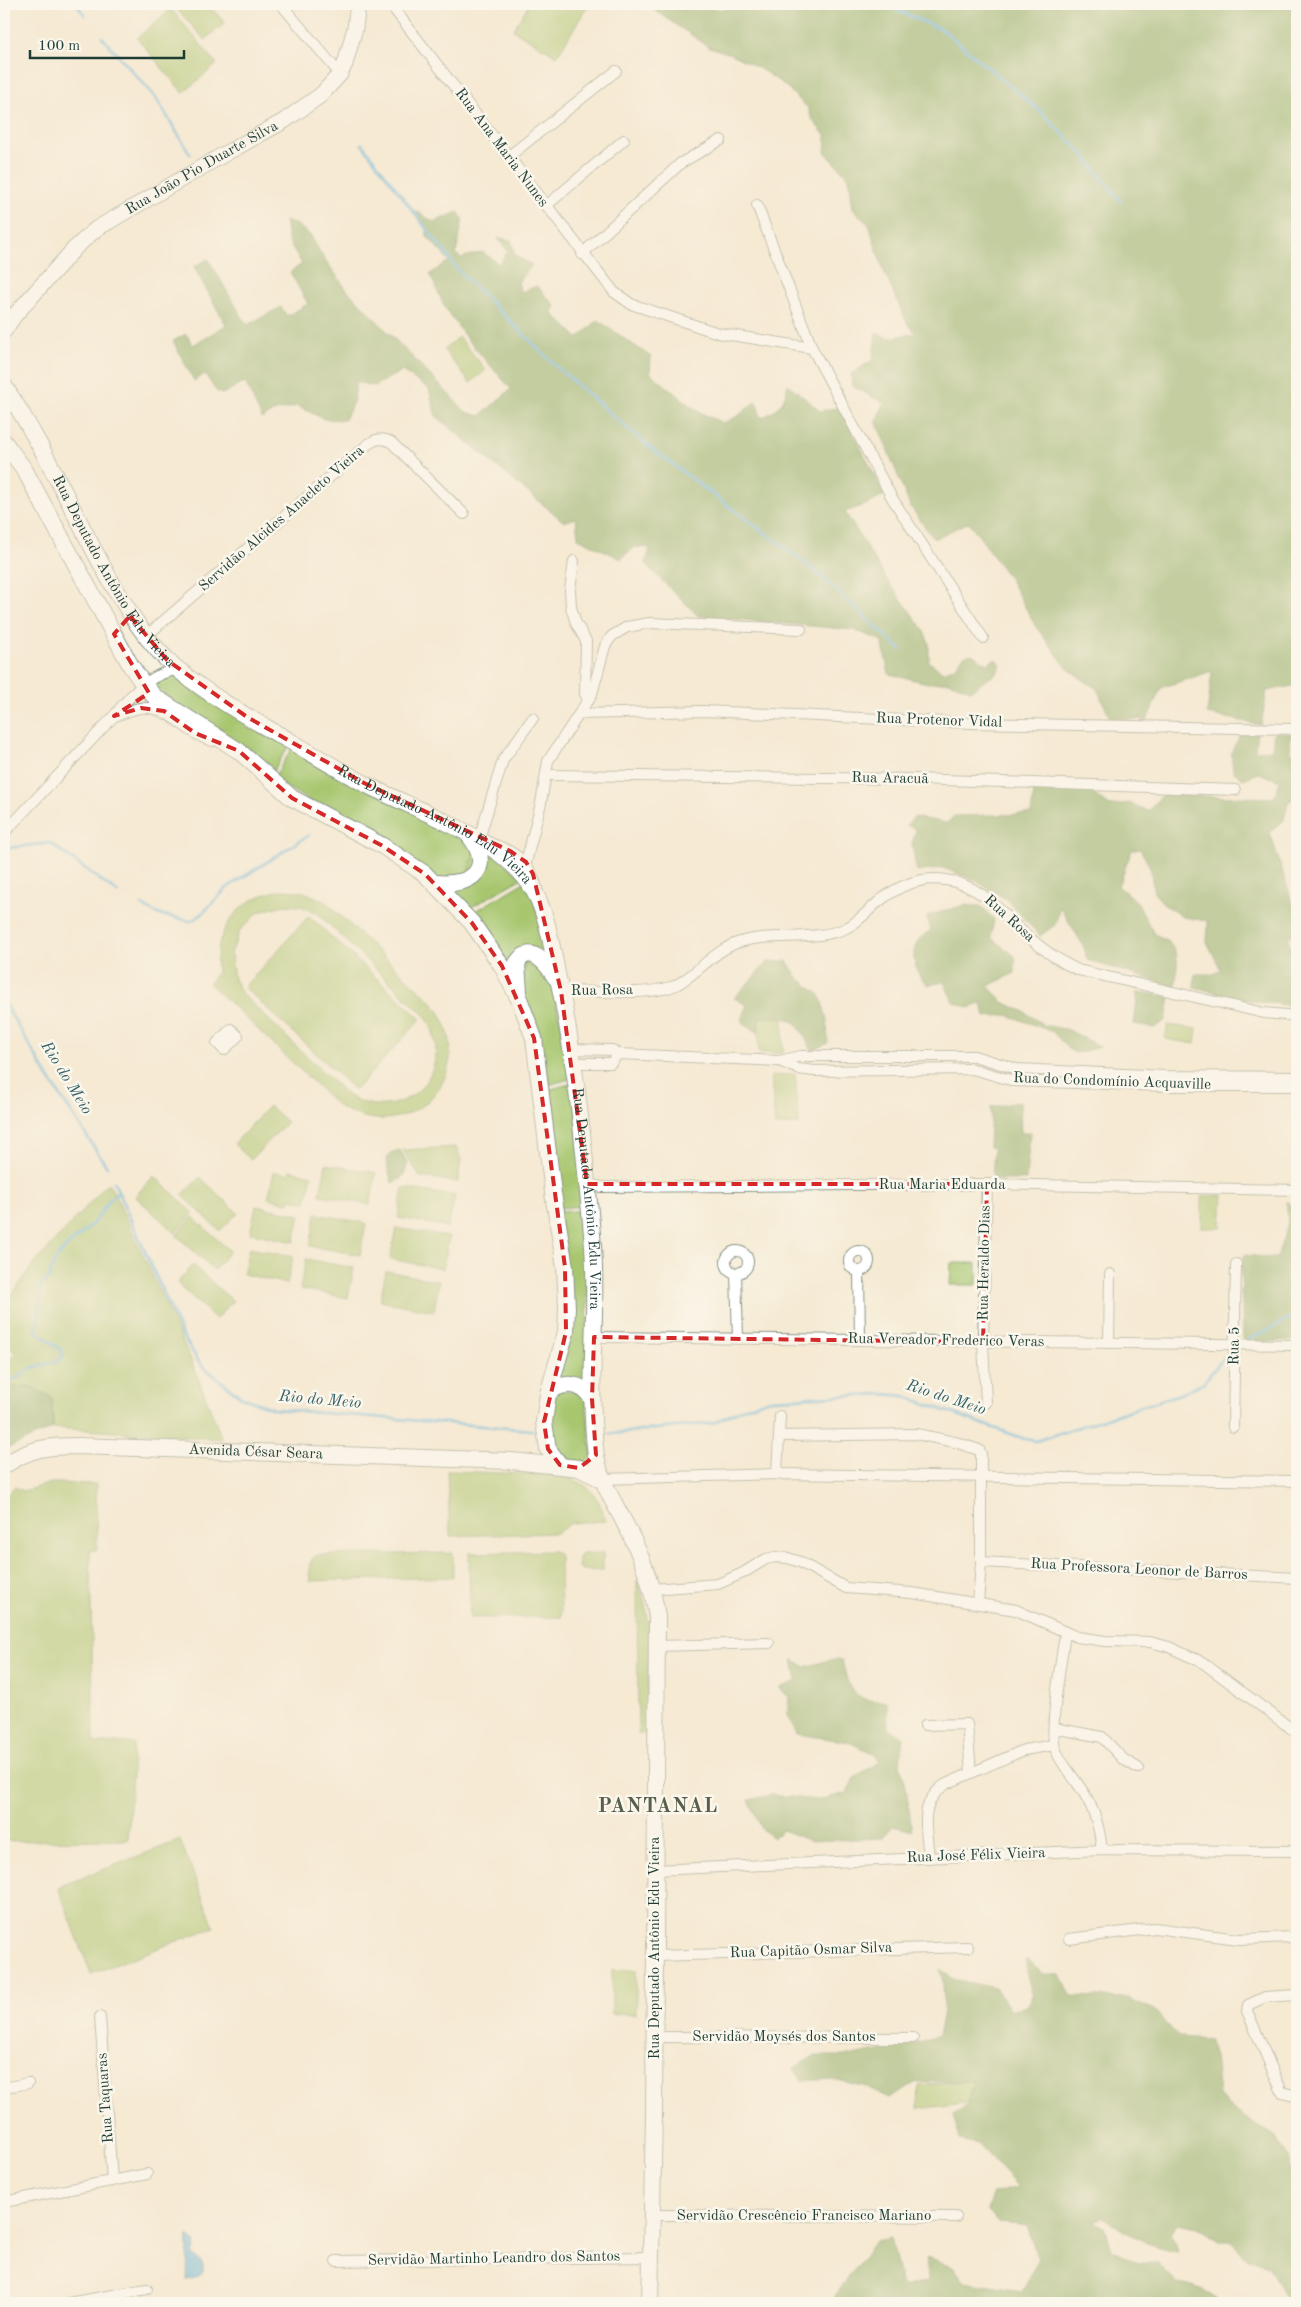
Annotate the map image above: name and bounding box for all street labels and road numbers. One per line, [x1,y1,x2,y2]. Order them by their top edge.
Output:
street label: Rua Ana Maria Nunes [452,86,550,210]
street label: Rua João Pio Duarte Silva [123,118,281,217]
street label: Servidão Alcides Anacleto Vieira [196,443,368,595]
street label: Rua Deputado Antônio Edu Vieira [49,473,178,671]
street label: Rua Protenor Vidal [876,711,1002,731]
street label: Rua Deputado Antônio Edu Vieira [335,763,535,888]
street label: Rua Aracuã [851,771,929,787]
street label: Rua Rosa [981,893,1038,946]
street label: Rua Rosa [571,983,634,999]
street label: Rua do Condomínio Acquaville [1013,1071,1211,1093]
street label: Rua Deputado Antônio Edu Vieira [569,1087,602,1311]
street label: Rua Maria Eduarda [878,1178,1006,1193]
street label: Rua Heraldo Dias [976,1205,994,1321]
street label: Rua 5 [1227,1326,1243,1366]
street label: Rua Vereador Frederico Veras [847,1332,1045,1350]
street label: Avenida César Seara [188,1442,324,1462]
street label: Rua Professora Leonor de Barros [1030,1557,1248,1583]
street label: Rua Deputado Antônio Edu Vieira [648,1836,663,2059]
street label: Rua José Félix Vieira [906,1846,1046,1866]
street label: Rua Capitão Osmar Silva [729,1941,893,1961]
street label: Servidão Moysés dos Santos [692,2030,876,2045]
street label: Rua Taquaras [95,2052,117,2144]
street label: Servidão Crescêncio Francisco Mariano [677,2209,931,2224]
street label: Servidão Martinho Leandro dos Santos [368,2249,620,2269]

